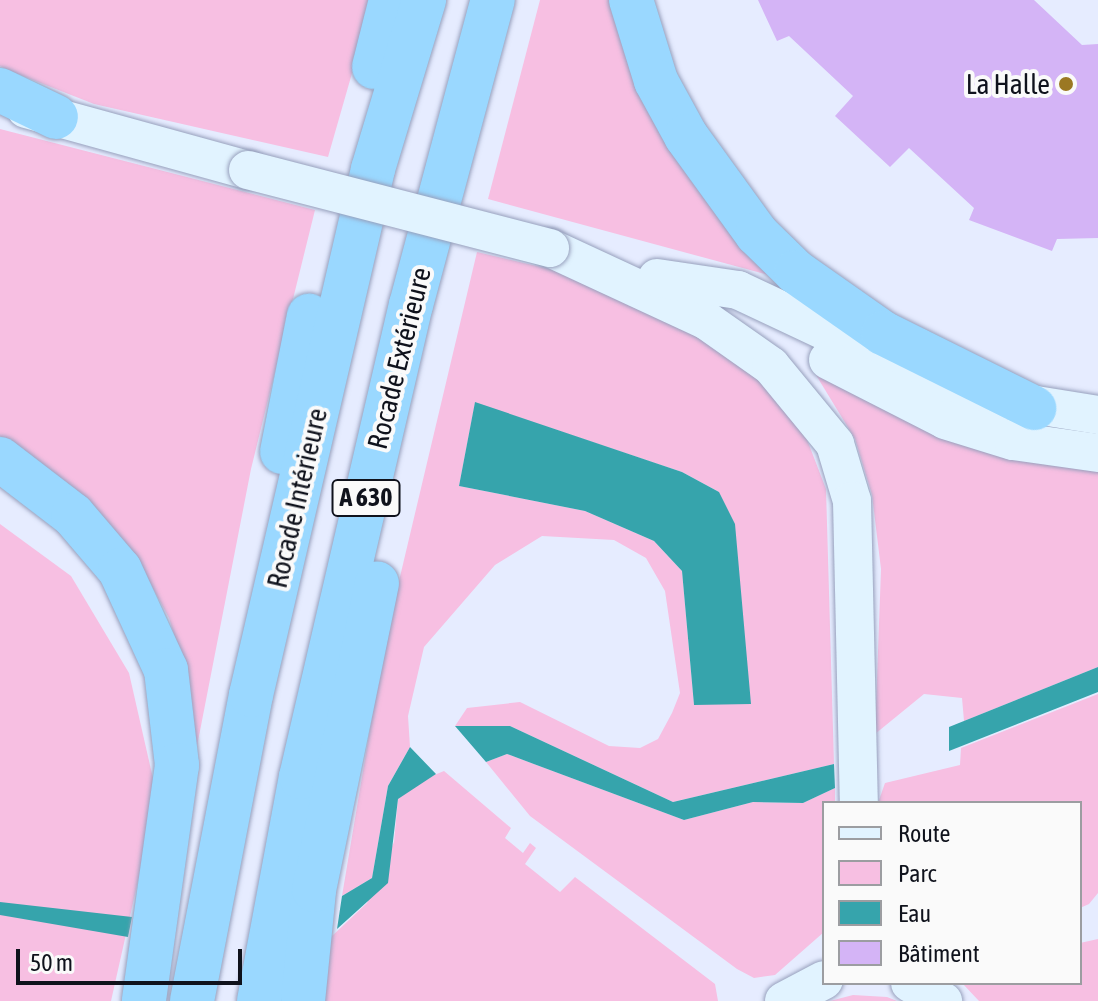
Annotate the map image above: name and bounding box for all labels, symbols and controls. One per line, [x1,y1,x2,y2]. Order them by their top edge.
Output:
place label: La Halle [966,67,1050,101]
marker: La Halle [1057,75,1075,93]
street label: Rocade Extérieure [360,264,438,452]
street label: Rocade Intérieure [260,405,334,591]
road number: A 630 [330,476,402,520]
legend [822,801,1082,985]
text: Route [898,820,950,847]
text: Parc [898,860,936,887]
text: Eau [898,900,931,927]
scale bar [20,933,246,983]
text: Bâtiment [898,940,980,967]
text: 50 m [30,949,73,976]

